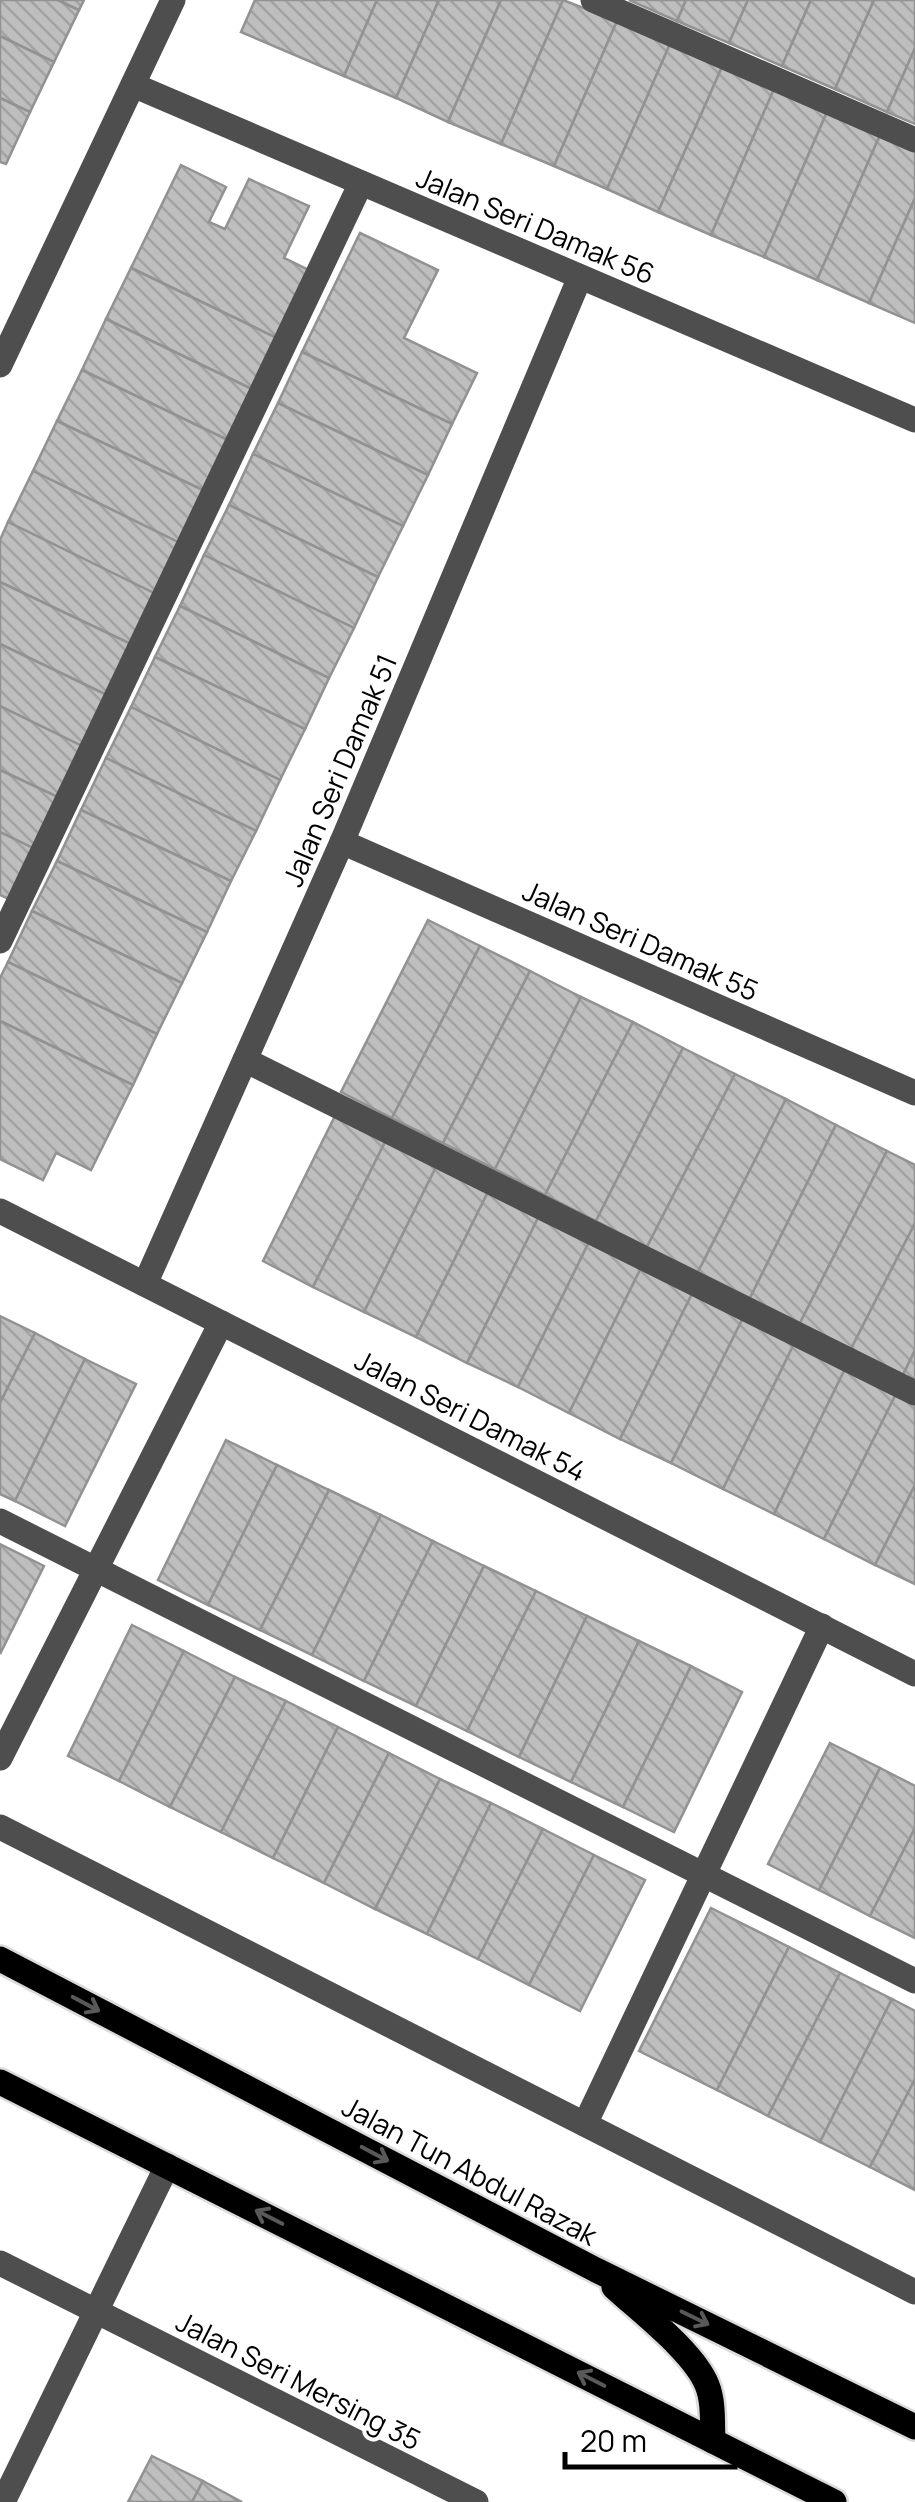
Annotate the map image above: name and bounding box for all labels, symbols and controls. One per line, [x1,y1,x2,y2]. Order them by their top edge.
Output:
street label: Jalan Seri Damak 56 [411,158,661,292]
street label: Jalan Seri Damak 51 [273,648,405,892]
street label: Jalan Seri Damak 55 [517,871,765,1009]
street label: Jalan Seri Damak 54 [349,1340,593,1490]
one-way arrow [71,1995,101,2014]
street label: Jalan Tun Abdul Razak [336,2087,605,2254]
one-way arrow [359,2145,389,2164]
one-way arrow [255,2207,284,2226]
street label: Jalan Seri Mersing 35 [170,2302,428,2458]
one-way arrow [680,2309,709,2328]
one-way arrow [576,2369,606,2388]
scale bar [565,2407,735,2469]
text: 20 m [580,2420,647,2461]

